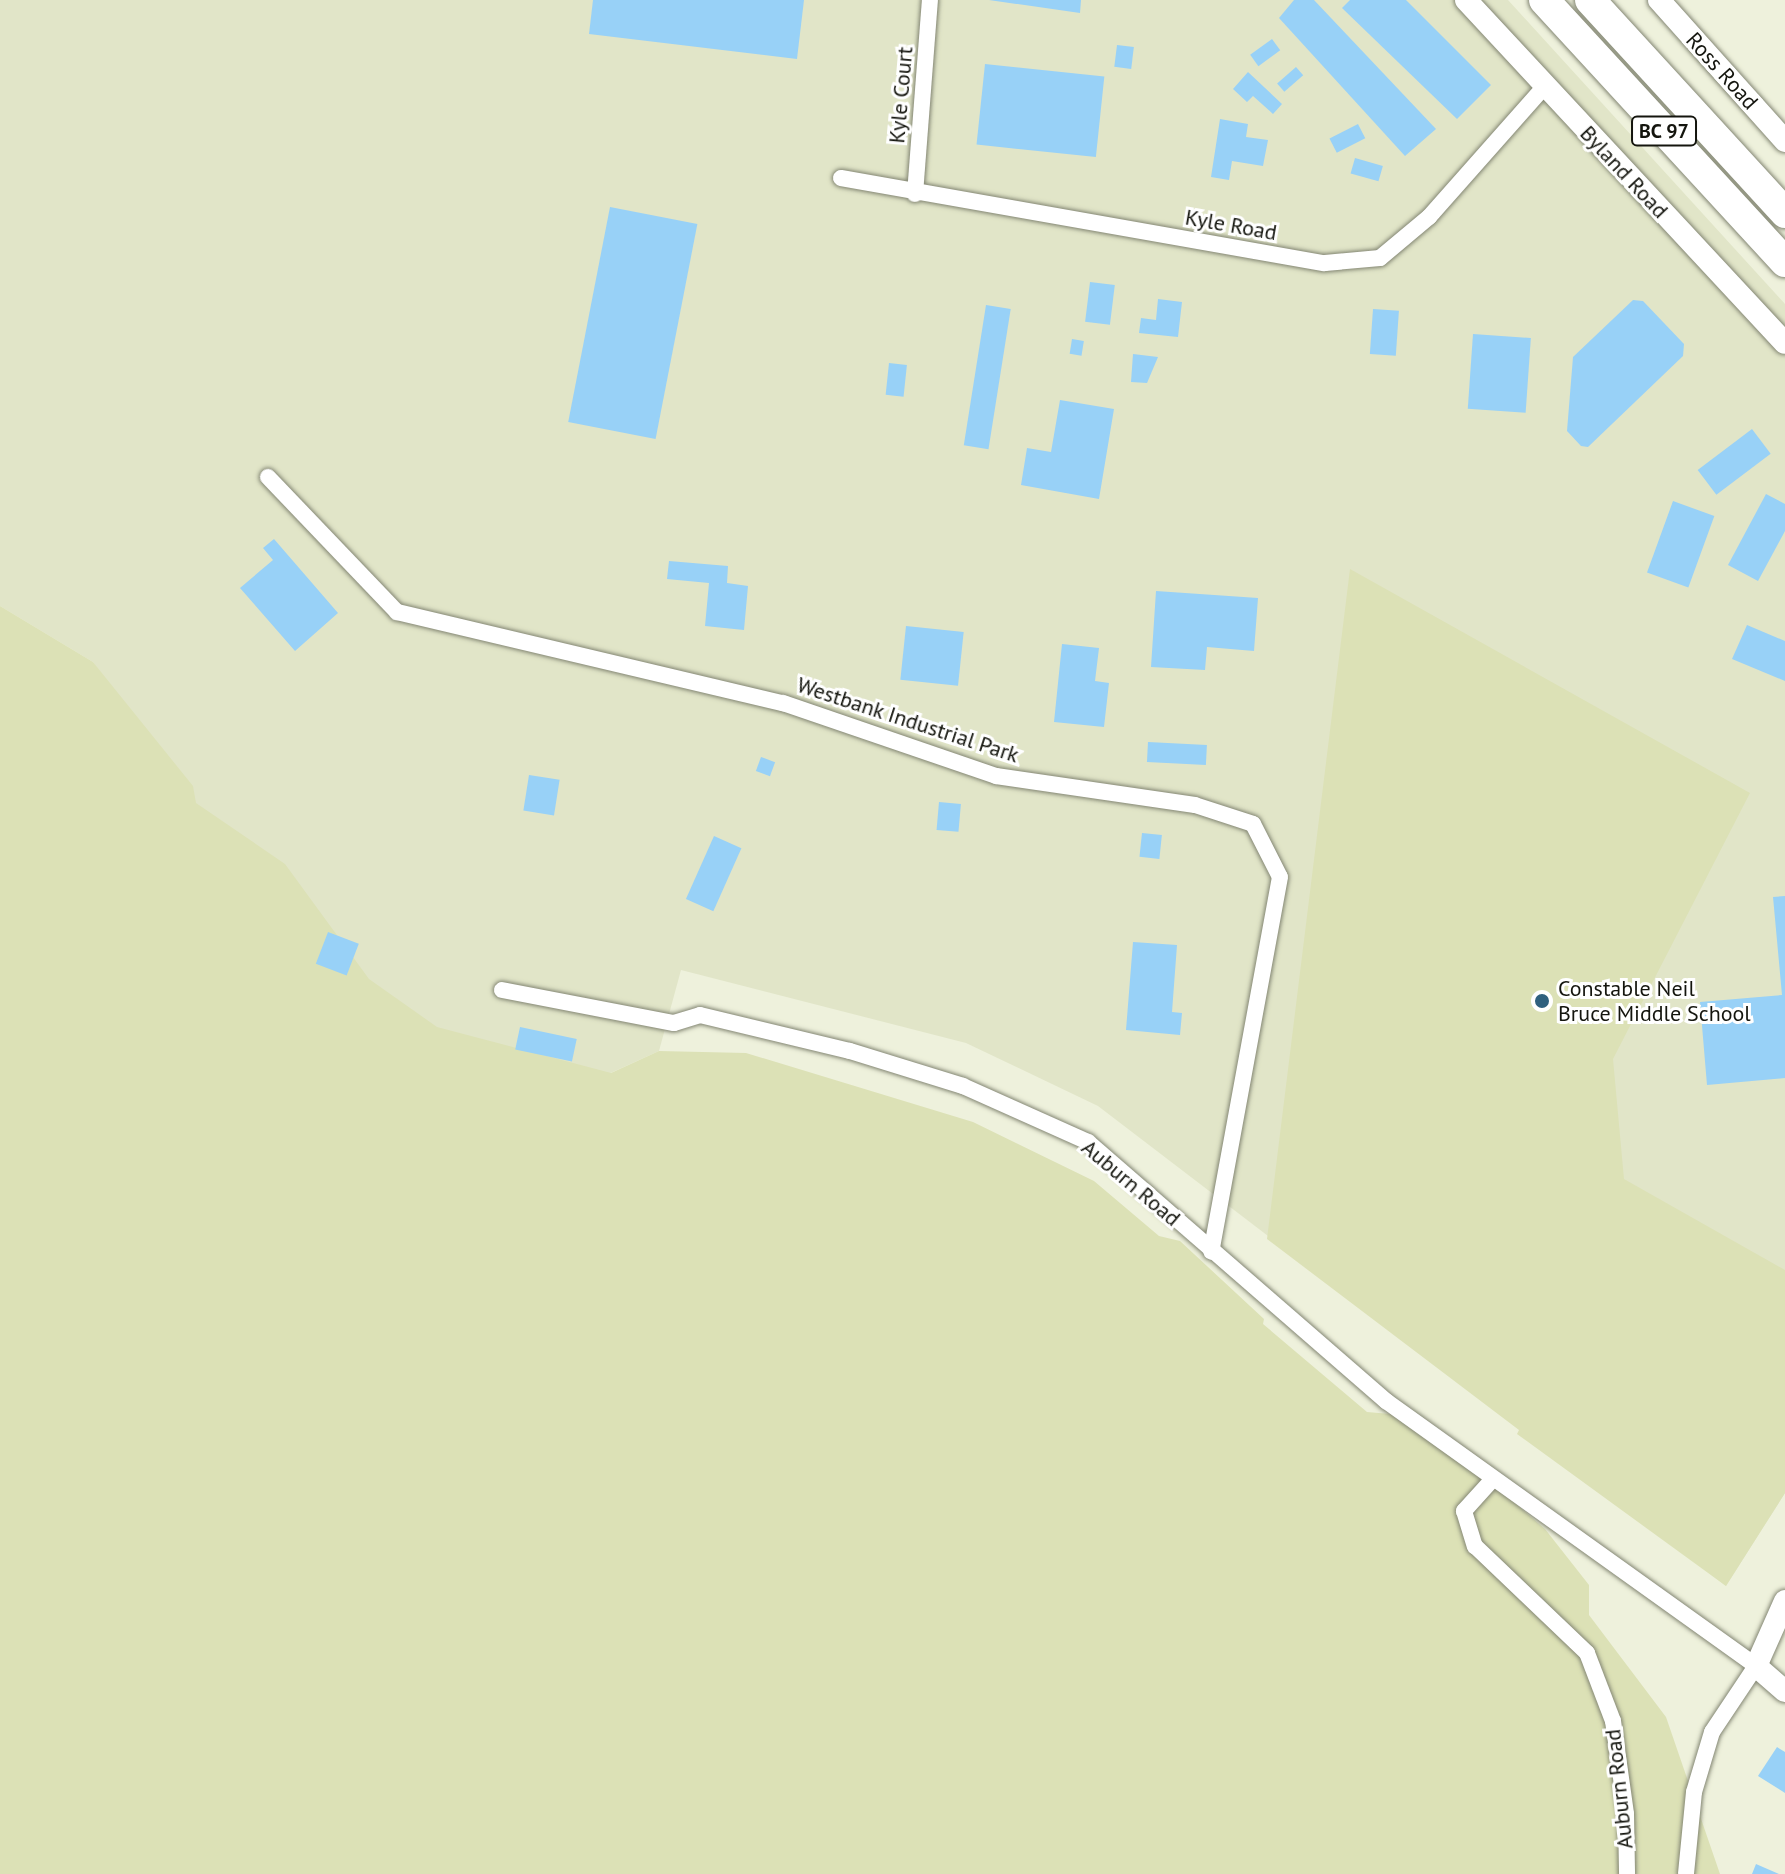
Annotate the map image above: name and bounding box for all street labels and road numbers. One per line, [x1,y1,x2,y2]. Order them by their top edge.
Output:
street label: Ross Road [1680,27,1764,115]
street label: Kyle Court [884,46,918,144]
road number: BC 97 [1630,115,1698,147]
street label: Byland Road [1575,120,1673,224]
street label: Kyle Road [1183,204,1279,246]
street label: Westbank Industrial Park [793,672,1023,768]
street label: Auburn Road [1076,1134,1186,1232]
street label: Auburn Road [1600,1728,1638,1850]

